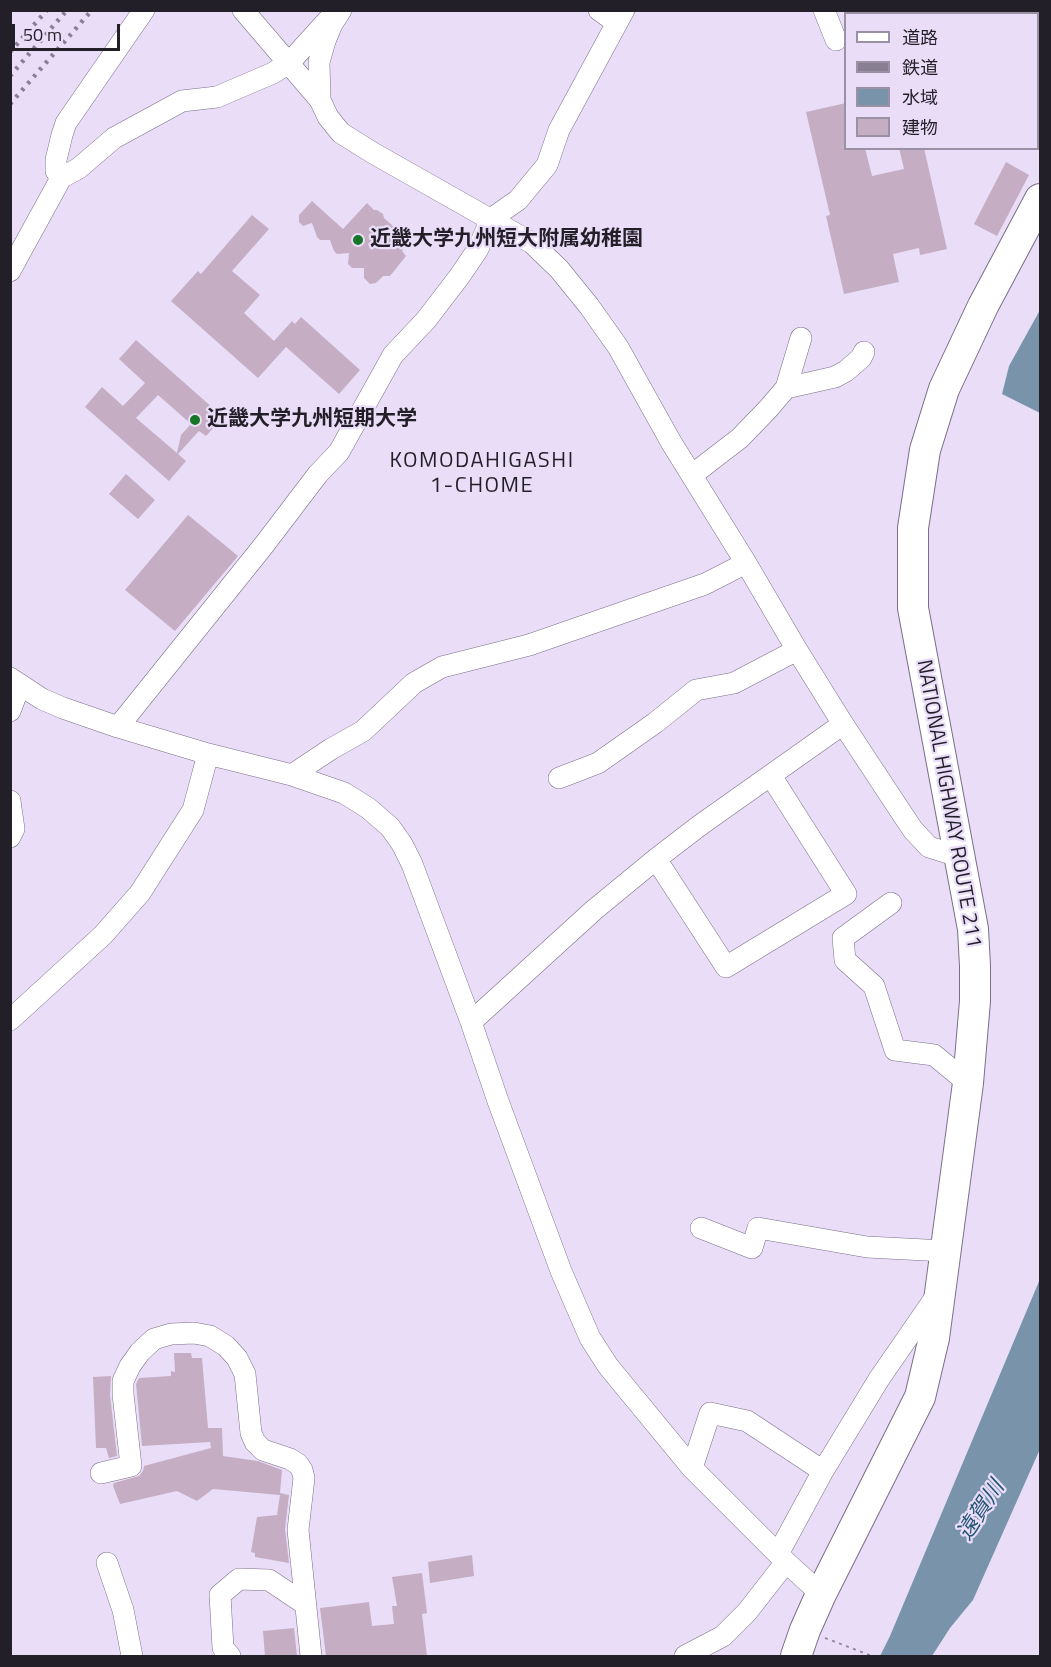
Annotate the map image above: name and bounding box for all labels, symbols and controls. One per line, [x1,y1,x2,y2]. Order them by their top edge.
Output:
scale bar [15,12,123,50]
legend [844,12,1039,150]
text: 50 m [23,21,62,48]
text: 道路 [902,24,938,51]
text: 鉄道 [902,54,938,81]
text: 水域 [902,84,938,111]
text: 建物 [902,114,938,141]
place label: 近畿大学九州短大附属幼稚園 [370,227,643,253]
marker: 近畿大学九州短大附属幼稚園 [351,233,365,247]
place label: 近畿大学九州短期大学 [207,407,417,433]
marker: 近畿大学九州短期大学 [188,413,202,427]
district label: KOMODAHIGASHI 1-CHOME [389,449,575,500]
street label: NATIONAL HIGHWAY ROUTE 211 [910,658,986,950]
water label: 遠賀川 [953,1476,1011,1546]

